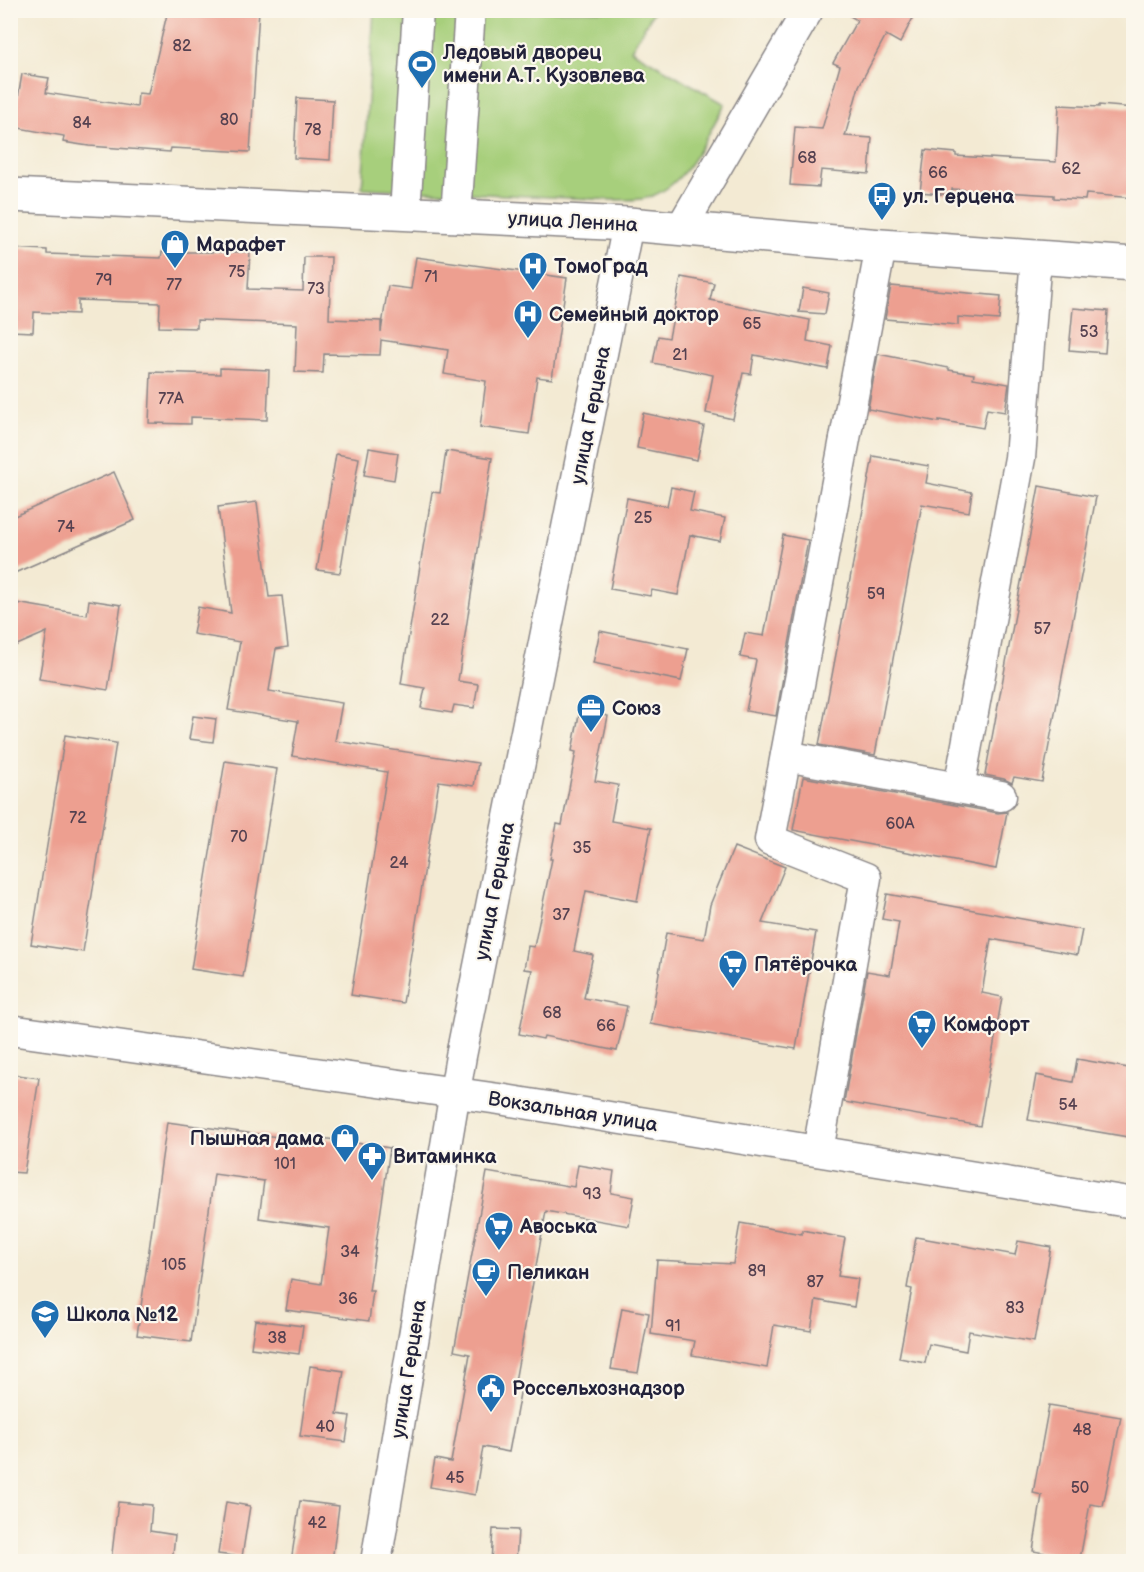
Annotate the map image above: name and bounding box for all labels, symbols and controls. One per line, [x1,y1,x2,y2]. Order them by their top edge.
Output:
house number: 82 [173,37,192,56]
place label: Ледовый дворец имени А.Т. Кузовлева [442,41,645,88]
sports icon: Ледовый дворец имени А.Т. Кузовлева [406,48,438,90]
house number: 80 [220,111,238,130]
house number: 84 [72,114,92,133]
house number: 78 [304,121,322,140]
house number: 68 [797,149,817,168]
house number: 62 [1061,160,1081,179]
house number: 66 [928,164,948,183]
bus stop icon: ул. Герцена [866,180,898,222]
place label: ул. Герцена [903,185,1015,209]
street label: улица Ленина [507,207,639,237]
shop icon: Марафет [159,228,191,270]
place label: Марафет [196,233,286,257]
hospital icon: ТомоГрад [517,250,549,292]
place label: ТомоГрад [554,255,648,279]
house number: 75 [228,263,246,282]
house number: 71 [424,268,438,287]
house number: 79 [95,271,113,290]
house number: 77 [166,276,182,295]
house number: 73 [307,280,325,299]
hospital icon: Семейный доктор [512,298,544,340]
place label: Семейный доктор [549,303,719,327]
house number: 65 [743,315,761,334]
house number: 53 [1079,323,1099,342]
street label: улица Герцена [566,344,616,486]
house number: 21 [672,346,688,365]
house number: 77А [158,390,184,409]
house number: 25 [634,509,652,528]
house number: 74 [57,518,75,537]
house number: 59 [867,585,885,604]
house number: 22 [431,611,450,630]
house number: 57 [1033,620,1051,639]
office icon: Союз [575,692,607,734]
place label: Союз [612,697,661,721]
house number: 72 [69,809,87,828]
house number: 60А [886,815,915,834]
street label: улица Герцена [470,820,520,962]
house number: 70 [230,828,248,847]
house number: 35 [572,839,592,858]
house number: 24 [390,854,409,873]
house number: 37 [552,906,570,925]
supermarket icon: Пятёрочка [717,948,749,990]
place label: Пятёрочка [754,953,857,977]
house number: 68 [542,1004,562,1023]
supermarket icon: Комфорт [906,1008,938,1050]
place label: Комфорт [943,1013,1030,1037]
house number: 66 [596,1017,616,1036]
street label: Вокзальная улица [486,1087,660,1137]
house number: 54 [1059,1096,1078,1115]
shop icon: Пышная дама [329,1122,361,1164]
place label: Пышная дама [190,1127,324,1151]
pharmacy icon: Витаминка [356,1140,388,1182]
place label: Витаминка [393,1145,497,1169]
house number: 101 [274,1155,296,1174]
house number: 93 [582,1185,602,1204]
supermarket icon: Авоська [483,1210,515,1252]
place label: Авоська [519,1215,597,1239]
house number: 34 [340,1243,360,1262]
house number: 105 [162,1256,186,1275]
cafe icon: Пеликан [470,1256,502,1298]
place label: Пеликан [507,1261,589,1285]
house number: 89 [748,1262,766,1281]
house number: 87 [806,1273,824,1292]
house number: 36 [338,1290,358,1309]
school or university icon: Школа №12 [29,1298,61,1340]
street label: улица Герцена [386,1298,432,1440]
house number: 83 [1005,1299,1025,1318]
place label: Школа №12 [66,1303,178,1327]
house number: 91 [665,1317,681,1336]
house number: 38 [267,1329,287,1348]
public building icon: Россельхознадзор [475,1372,507,1414]
place label: Россельхознадзор [512,1377,685,1401]
house number: 40 [315,1418,335,1437]
house number: 48 [1072,1421,1092,1440]
house number: 45 [446,1469,464,1488]
house number: 50 [1071,1479,1089,1498]
house number: 42 [307,1514,327,1533]

